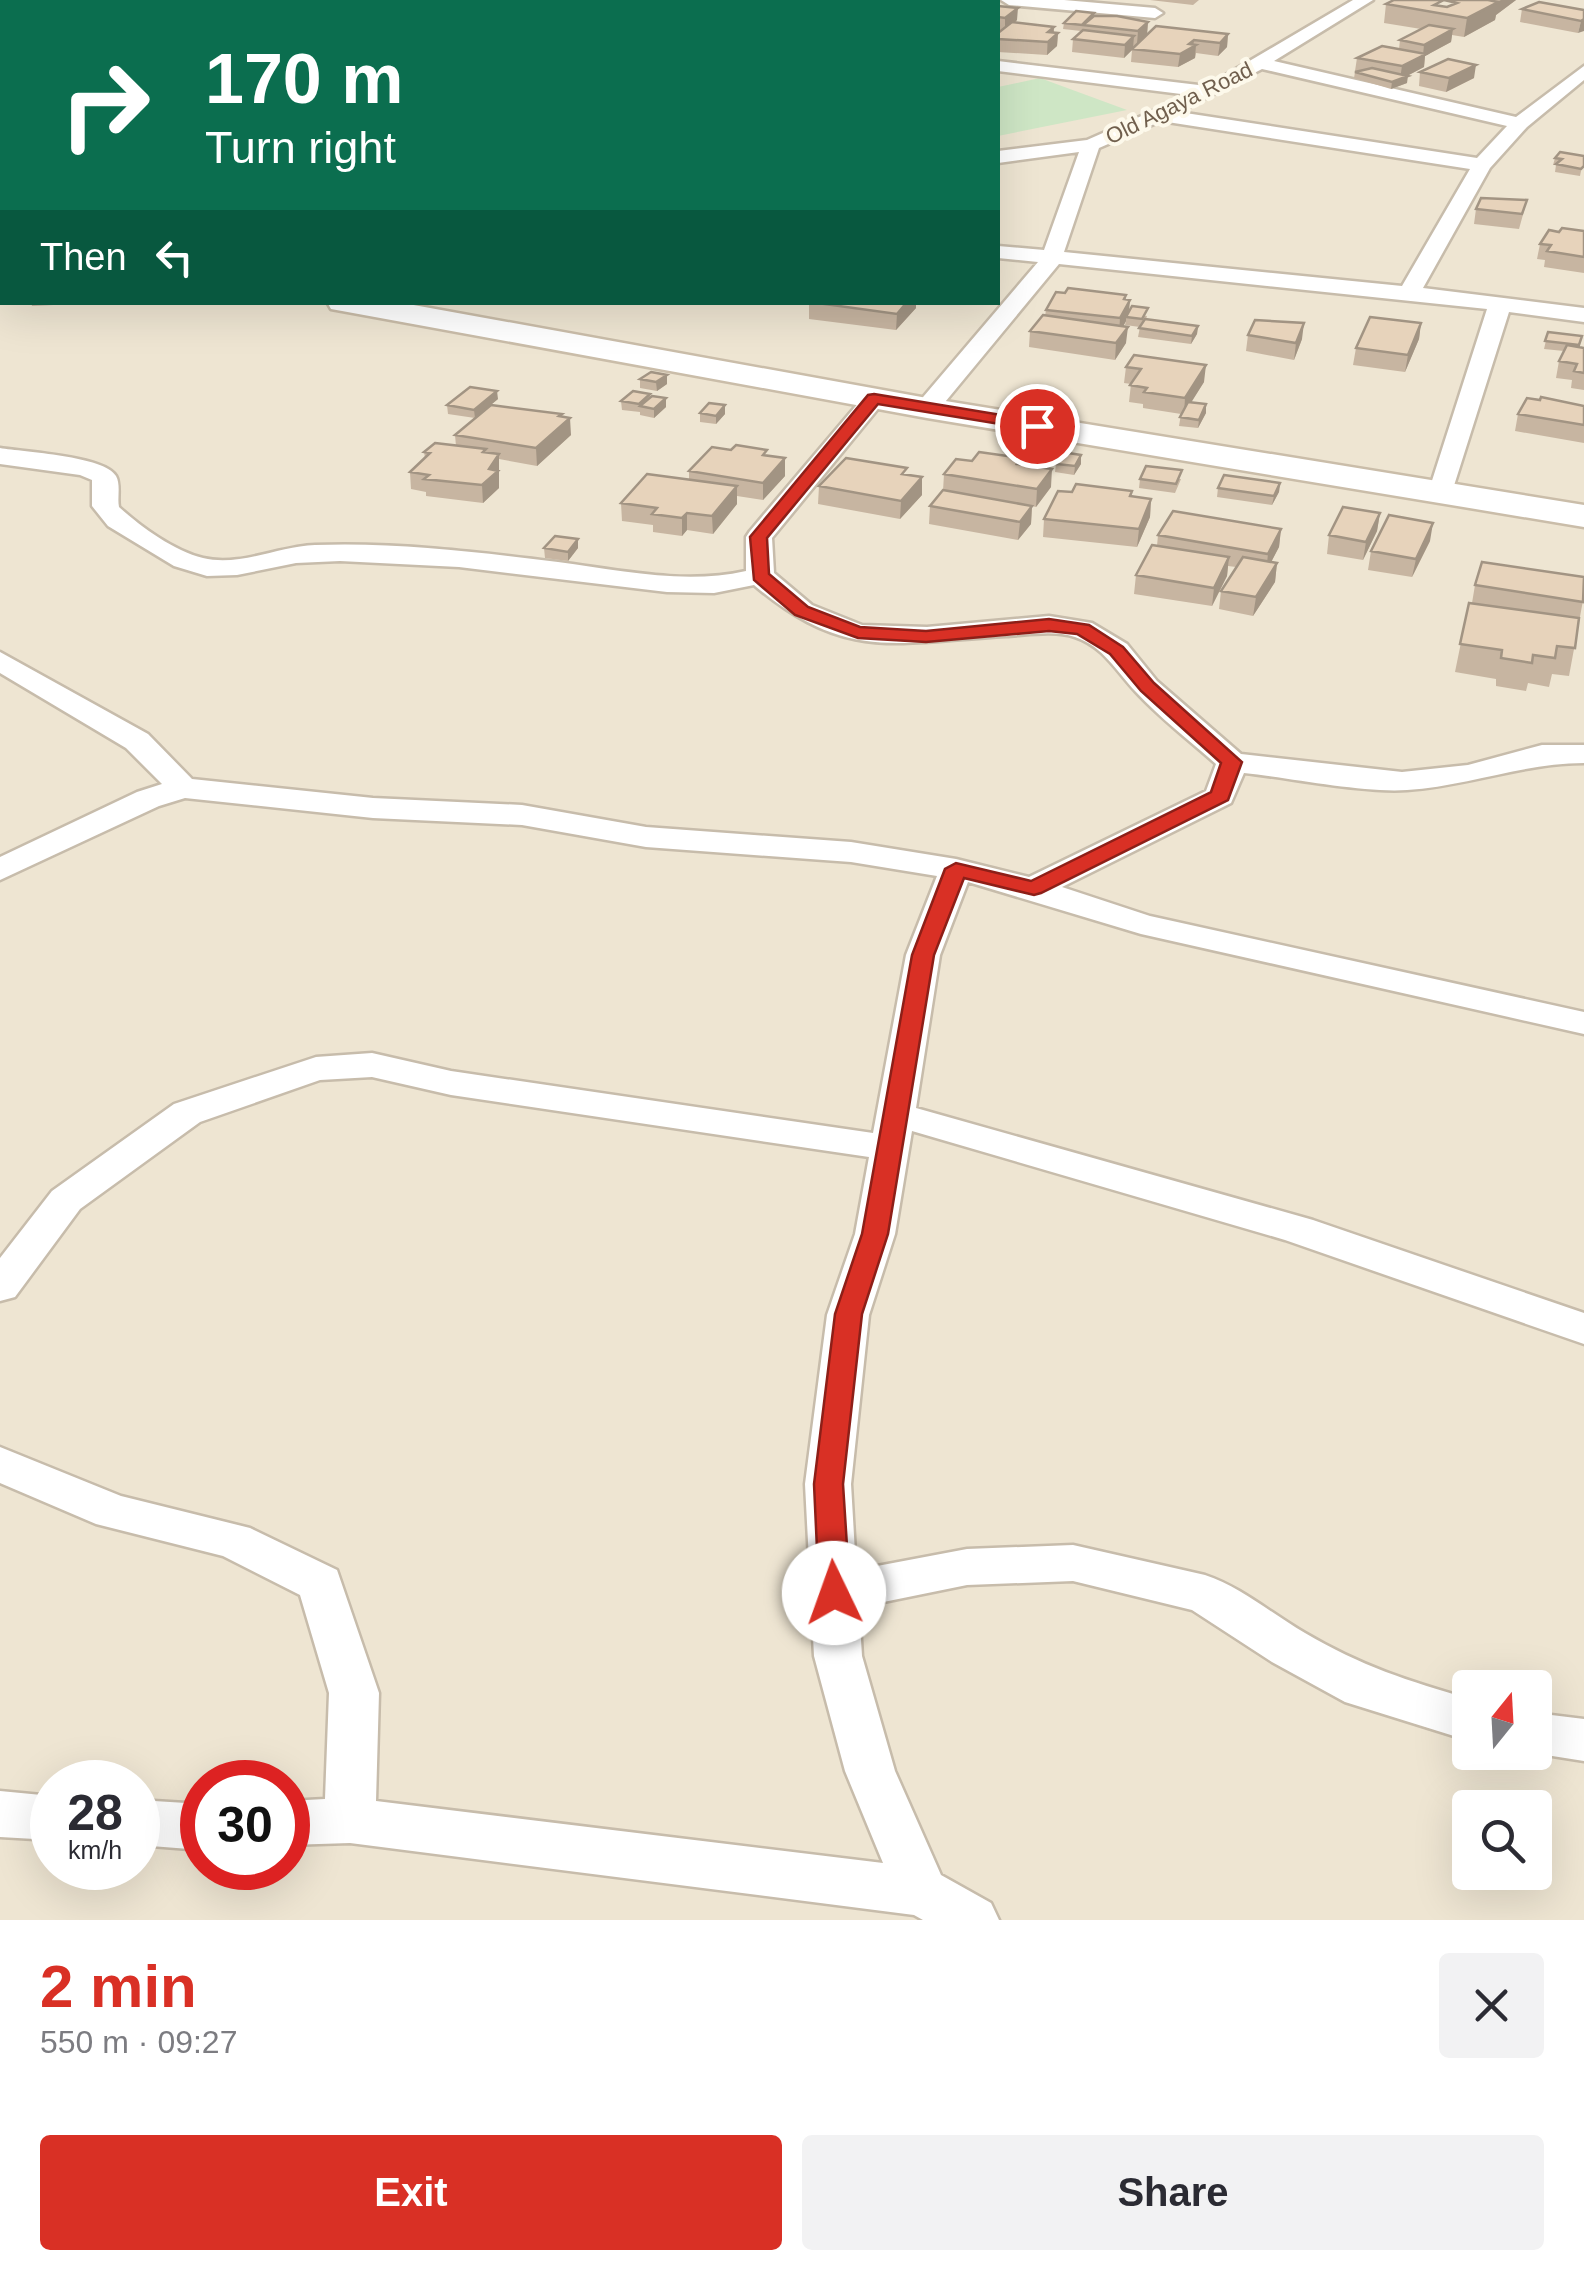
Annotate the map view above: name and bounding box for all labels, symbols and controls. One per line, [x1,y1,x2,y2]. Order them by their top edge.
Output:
icon: right [40,40,170,170]
text: 170 m [205,40,403,118]
street label: Old Agaya Road [1102,57,1256,149]
text: Turn right [205,122,396,173]
icon: left [147,230,202,285]
text: Then [40,236,127,278]
pin [995,384,1080,469]
icon: arrive [1010,399,1065,454]
position arrow [782,1541,886,1645]
north arrow [1452,1670,1552,1770]
map controls [1452,1670,1552,1890]
speed limit sign: 30 [180,1760,310,1890]
text: 28 [67,1785,123,1841]
button: search [1452,1790,1552,1890]
text: km/h [68,1836,122,1864]
text: 2 min [40,1953,197,2020]
button: close [1439,1953,1544,2058]
text: 550 m · 09:27 [40,2024,237,2060]
button: Exit [40,2135,782,2250]
button: Share [802,2135,1544,2250]

